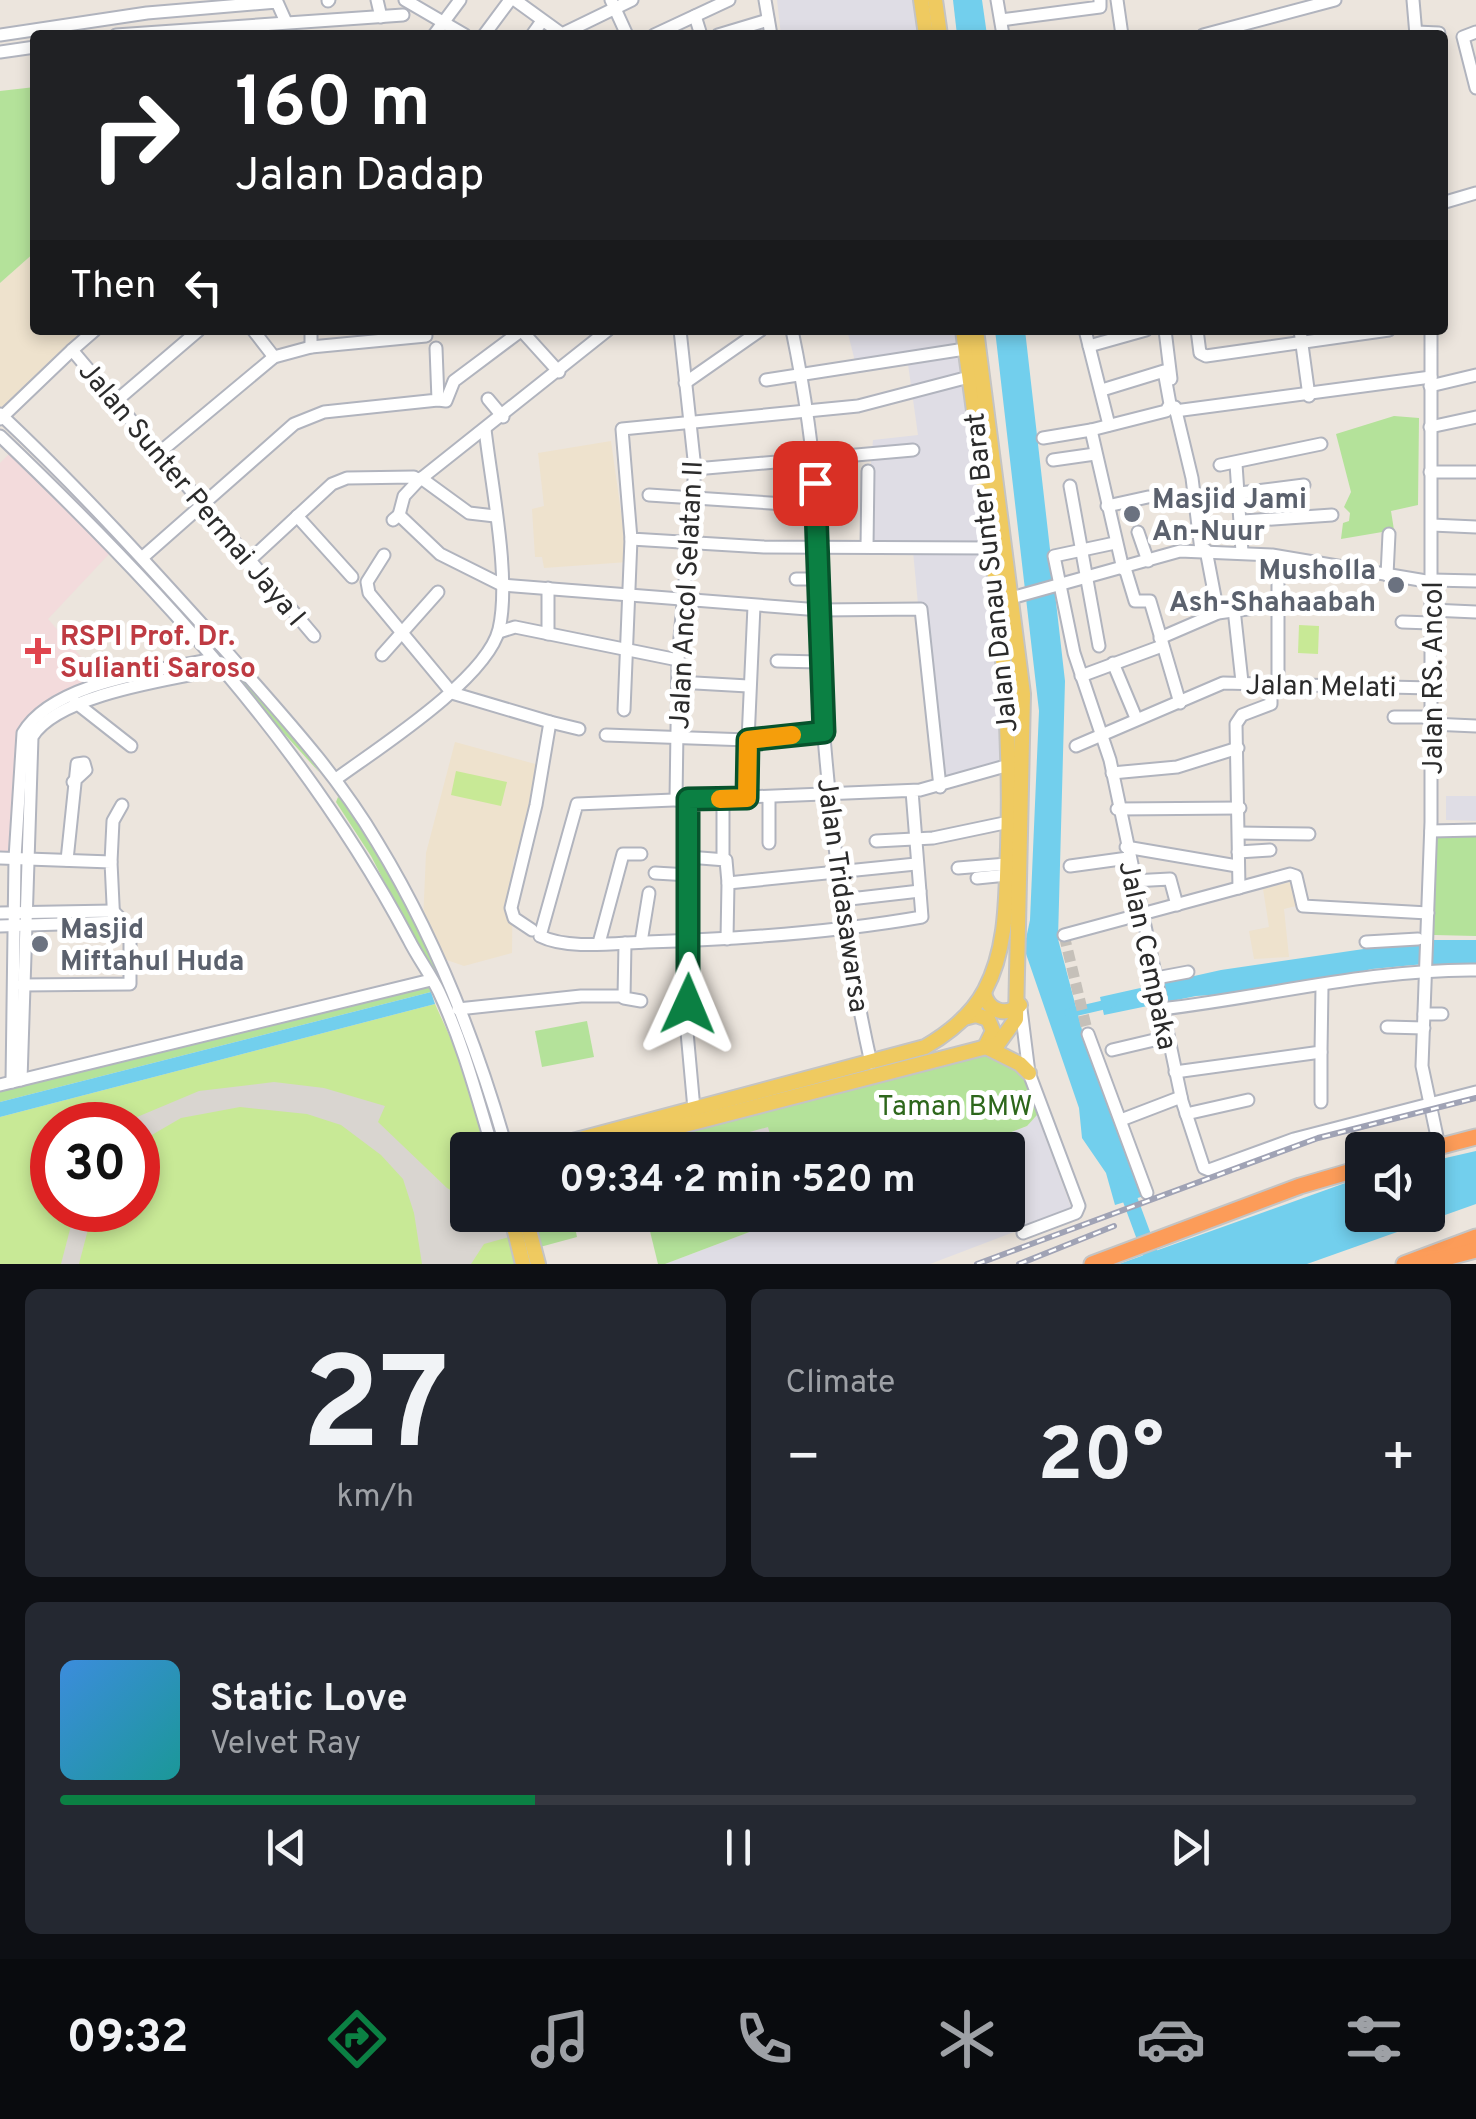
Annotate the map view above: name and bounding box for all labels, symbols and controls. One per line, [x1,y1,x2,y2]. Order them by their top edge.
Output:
text: 160 m [235,62,431,151]
icon: right [70,70,200,200]
text: Jalan Dadap [235,149,484,206]
icon: left [176,260,231,315]
text: Then [70,263,156,312]
street label: Jalan Sunter Permai Jaya I [69,355,312,635]
street label: Jalan Danau Sunter Barat [958,411,1028,734]
pin [773,441,858,526]
icon: arrive [788,456,843,511]
street label: Jalan Ancol Selatan II [663,460,713,730]
place label: Masjid Jami An-Nuur [1152,483,1307,551]
marker: Masjid Jami An-Nuur [1121,503,1143,525]
place label: Musholla Ash-Shahaabah [1169,554,1376,622]
marker: Musholla Ash-Shahaabah [1385,574,1407,596]
street label: Jalan RS. Ancol [1417,581,1453,775]
place label: RSPI Prof. Dr. Sulianti Saroso [60,620,256,688]
marker: RSPI Prof. Dr. Sulianti Saroso [25,638,51,664]
street label: Jalan Melati [1245,669,1397,707]
street label: Jalan Tridasawarsa [807,776,875,1015]
street label: Jalan Cempaka [1108,858,1184,1053]
place label: Masjid Miftahul Huda [60,913,244,981]
marker: Masjid Miftahul Huda [29,933,51,955]
position arrow [636,952,740,1056]
park label: Taman BMW [878,1090,1032,1126]
speed limit sign: 30 [30,1102,160,1232]
map controls [1345,1132,1445,1232]
button: sound [1345,1132,1445,1232]
text: 09:34 · 2 min · 520 m [559,1157,916,1206]
text: 27 [301,1330,449,1495]
text: Climate [786,1364,895,1404]
text: 20° [1038,1412,1164,1507]
text: − [786,1425,821,1495]
text: + [1381,1425,1416,1495]
text: km/h [336,1478,414,1518]
text: Static Love [210,1676,408,1725]
text: Velvet Ray [210,1725,361,1765]
icon: previous [259,1820,314,1875]
icon: pause [711,1820,766,1875]
icon: next [1163,1820,1218,1875]
icon: directions [322,2004,392,2074]
icon: music [525,2004,595,2074]
icon: phone [729,2004,799,2074]
icon: climate [932,2004,1002,2074]
icon: car [1136,2004,1206,2074]
icon: filters [1339,2004,1409,2074]
text: 09:32 [67,2011,189,2068]

